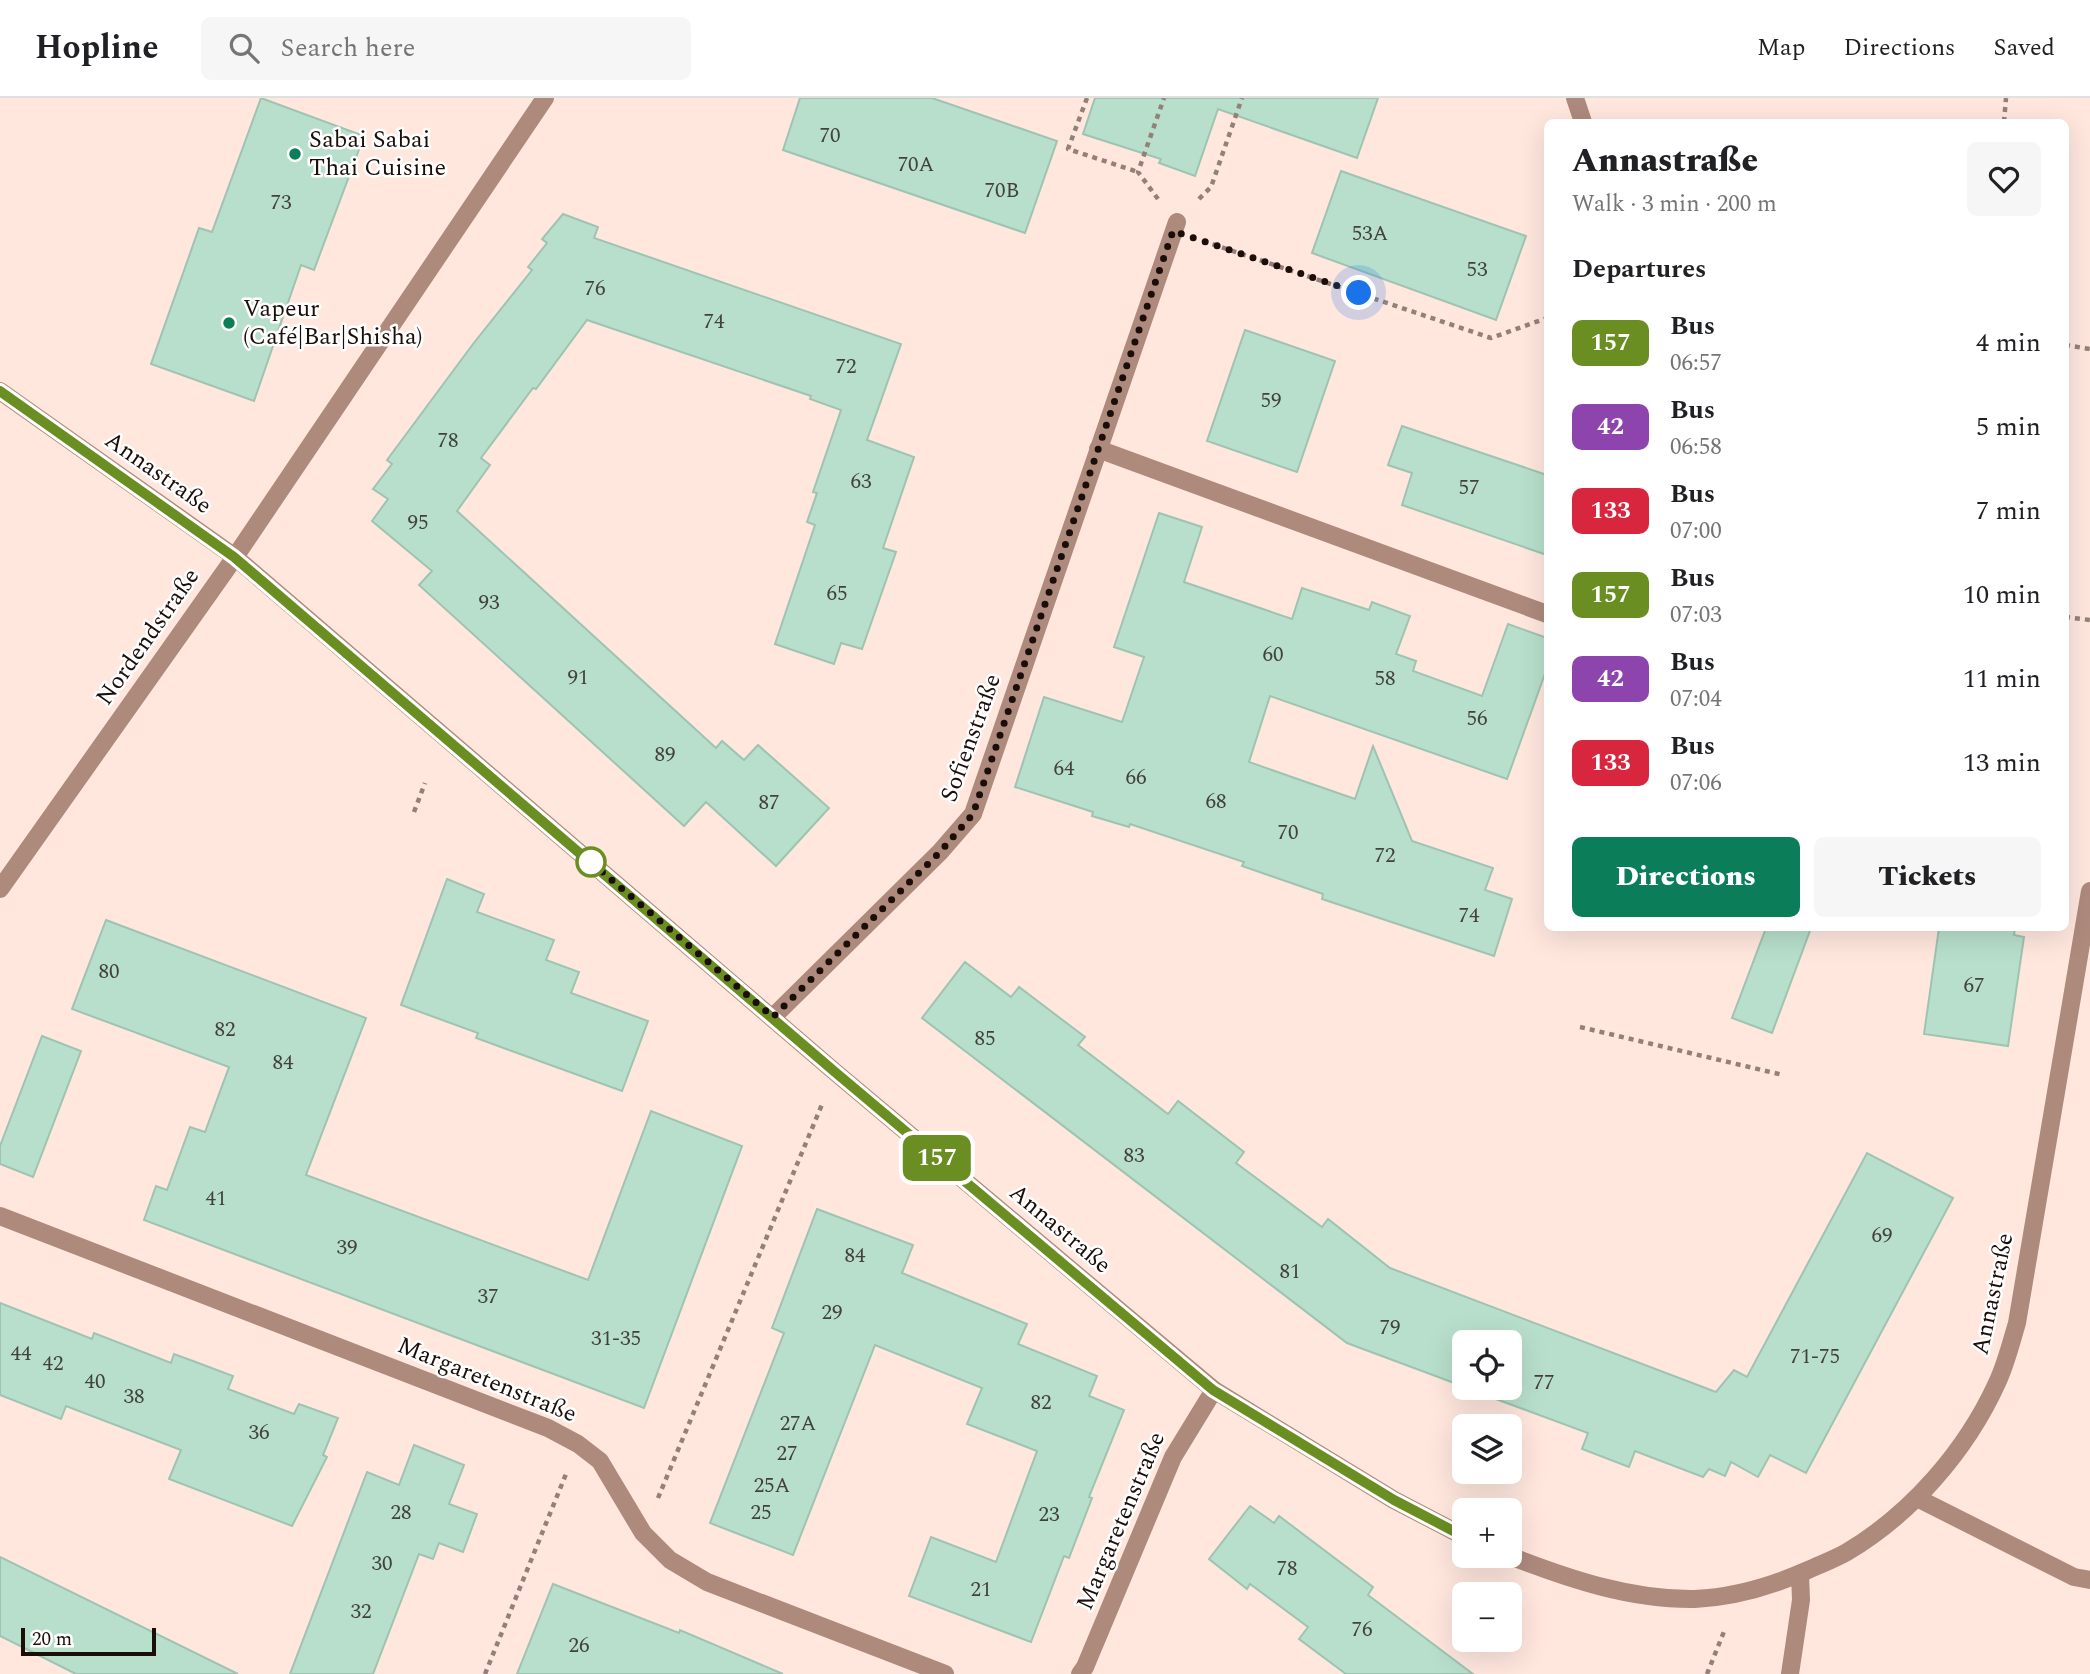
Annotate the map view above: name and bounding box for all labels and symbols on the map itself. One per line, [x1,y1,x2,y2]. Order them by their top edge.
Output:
house number: 70 [820,120,841,152]
place label: Sabai Sabai Thai Cuisine [309,122,446,186]
marker: Sabai Sabai Thai Cuisine [287,146,303,162]
house number: 70A [898,149,935,181]
house number: 70B [985,175,1019,207]
house number: 73 [271,187,292,219]
house number: 53A [1352,218,1389,250]
house number: 53 [1467,254,1488,286]
house number: 76 [585,273,606,305]
your location [1341,275,1376,310]
place label: Vapeur (Café|Bar|Shisha) [243,291,423,355]
house number: 74 [704,306,725,338]
marker: Vapeur (Café|Bar|Shisha) [221,315,237,331]
house number: 72 [836,351,857,383]
house number: 59 [1261,385,1282,417]
street label: Annastraße [97,423,219,523]
house number: 78 [438,425,459,457]
house number: 63 [851,466,872,498]
house number: 57 [1459,472,1480,504]
house number: 95 [408,507,429,539]
street label: Nordendstraße [87,561,209,713]
house number: 65 [827,578,848,610]
house number: 93 [479,587,500,619]
house number: 60 [1263,639,1284,671]
house number: 91 [568,662,589,694]
house number: 58 [1375,663,1396,695]
street label: Sofienstraße [931,669,1011,807]
house number: 56 [1467,703,1488,735]
house number: 89 [655,739,676,771]
house number: 64 [1054,753,1075,785]
house number: 66 [1126,762,1147,794]
house number: 68 [1206,786,1227,818]
house number: 87 [759,787,780,819]
house number: 70 [1278,817,1299,849]
house number: 72 [1375,840,1396,872]
unlabelled marker [576,847,606,877]
house number: 74 [1459,900,1480,932]
house number: 80 [99,956,120,988]
house number: 67 [1964,970,1985,1002]
house number: 82 [215,1014,236,1046]
house number: 85 [975,1023,996,1055]
house number: 84 [273,1047,294,1079]
line badge: 157 [897,1135,977,1181]
house number: 83 [1124,1140,1145,1172]
street label: Annastraße [1001,1175,1119,1283]
house number: 41 [206,1183,227,1215]
house number: 69 [1872,1220,1893,1252]
street label: Annastraße [1963,1230,2023,1358]
house number: 39 [337,1232,358,1264]
house number: 84 [845,1240,866,1272]
house number: 81 [1280,1256,1301,1288]
house number: 37 [478,1281,499,1313]
house number: 29 [822,1297,843,1329]
house number: 79 [1380,1312,1401,1344]
house number: 31-35 [591,1323,641,1355]
street label: Margaretenstraße [392,1328,582,1432]
house number: 44 [11,1338,32,1370]
house number: 71-75 [1790,1341,1840,1373]
house number: 42 [43,1348,64,1380]
house number: 40 [85,1366,106,1398]
house number: 77 [1534,1367,1555,1399]
house number: 38 [124,1381,145,1413]
house number: 82 [1031,1387,1052,1419]
house number: 27A [780,1408,817,1440]
house number: 36 [249,1417,270,1449]
street label: Margaretenstraße [1067,1426,1175,1616]
house number: 27 [777,1438,798,1470]
house number: 25A [754,1470,791,1502]
house number: 28 [391,1497,412,1529]
house number: 25 [751,1497,772,1529]
house number: 23 [1039,1499,1060,1531]
house number: 30 [372,1548,393,1580]
house number: 78 [1277,1553,1298,1585]
house number: 21 [971,1574,992,1606]
house number: 32 [351,1596,372,1628]
house number: 76 [1352,1614,1373,1646]
scale bar [21,1625,156,1657]
house number: 26 [569,1630,590,1662]

